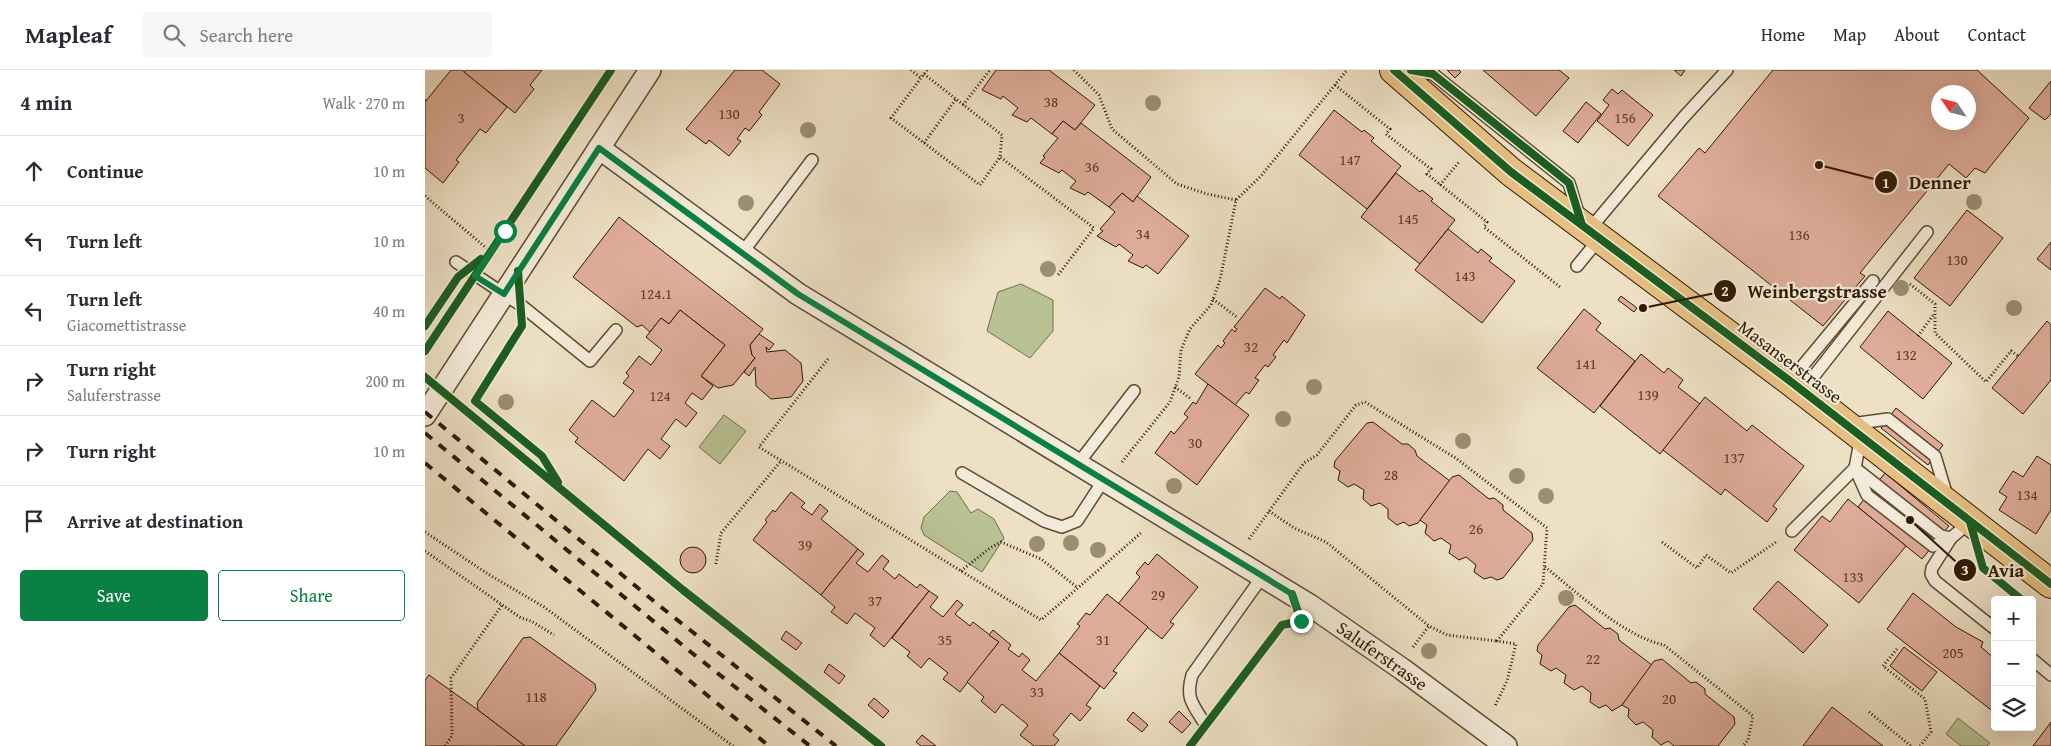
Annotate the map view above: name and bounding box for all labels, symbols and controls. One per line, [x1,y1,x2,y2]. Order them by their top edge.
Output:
search box [142,12,492,57]
text: Mapleaf [25,17,112,52]
icon: search [160,21,188,49]
text: Search here [200,21,293,49]
text: Home [1761,21,1805,48]
text: Map [1833,21,1866,48]
text: About [1894,21,1940,48]
text: Contact [1968,21,2026,48]
north arrow [1931,85,1976,130]
text: 4 min [20,87,72,118]
text: Walk · 270 m [322,91,405,115]
house number: 38 [1044,91,1058,112]
house number: 130 [718,103,740,124]
house number: 3 [457,107,465,128]
house number: 156 [1614,107,1636,128]
house number: 147 [1339,149,1361,170]
house number: 36 [1085,156,1099,177]
icon: ahead [20,157,48,185]
text: Continue [67,157,144,185]
text: 10 m [373,159,405,183]
callout: Denner [1874,165,1981,199]
text: Denner [1909,168,1971,196]
text: 1 [1882,172,1890,193]
house number: 145 [1397,208,1419,229]
route start [494,220,517,243]
house number: 34 [1136,223,1150,244]
house number: 136 [1788,224,1810,245]
icon: left [20,227,48,255]
text: Turn left [67,227,142,255]
text: 10 m [373,229,405,253]
house number: 130 [1946,249,1968,270]
house number: 143 [1454,265,1476,286]
callout: Weinbergstrasse [1712,274,1897,308]
text: Weinbergstrasse [1747,277,1887,305]
text: 2 [1721,280,1729,301]
house number: 124.1 [640,283,672,304]
text: Turn left [67,285,142,313]
icon: left [20,297,48,325]
text: 40 m [373,299,405,323]
text: Giacomettistrasse [67,313,186,337]
street label: Masanserstrasse [1733,313,1848,410]
house number: 32 [1244,336,1258,357]
house number: 132 [1895,344,1917,365]
house number: 141 [1575,353,1597,374]
text: Turn right [67,355,156,383]
icon: right [20,367,48,395]
text: 200 m [365,369,405,393]
text: Saluferstrasse [67,383,161,407]
house number: 139 [1637,384,1659,405]
house number: 124 [649,385,671,406]
house number: 30 [1188,432,1202,453]
icon: right [20,437,48,465]
text: Turn right [67,437,156,465]
text: 10 m [373,439,405,463]
house number: 137 [1723,447,1745,468]
house number: 28 [1384,464,1398,485]
house number: 134 [2016,484,2038,505]
icon: arrive [20,507,48,535]
text: Arrive at destination [67,507,243,535]
house number: 26 [1469,518,1483,539]
house number: 39 [798,534,812,555]
callout: Avia [1952,553,2034,587]
text: Avia [1988,556,2025,584]
text: 3 [1961,559,1969,580]
house number: 133 [1842,566,1864,587]
button: Save [20,570,208,621]
button: Share [218,570,405,621]
house number: 29 [1151,584,1165,605]
house number: 37 [868,590,882,611]
map controls [1991,596,2036,731]
button: + [1991,596,2036,641]
route end [1290,610,1313,633]
street label: Saluferstrasse [1331,614,1433,697]
house number: 35 [938,629,952,650]
house number: 31 [1096,629,1110,650]
button: − [1991,641,2036,686]
house number: 205 [1942,642,1964,663]
house number: 22 [1586,648,1600,669]
house number: 33 [1030,681,1044,702]
house number: 118 [525,686,547,707]
button: layers [1991,686,2036,731]
house number: 20 [1662,688,1676,709]

